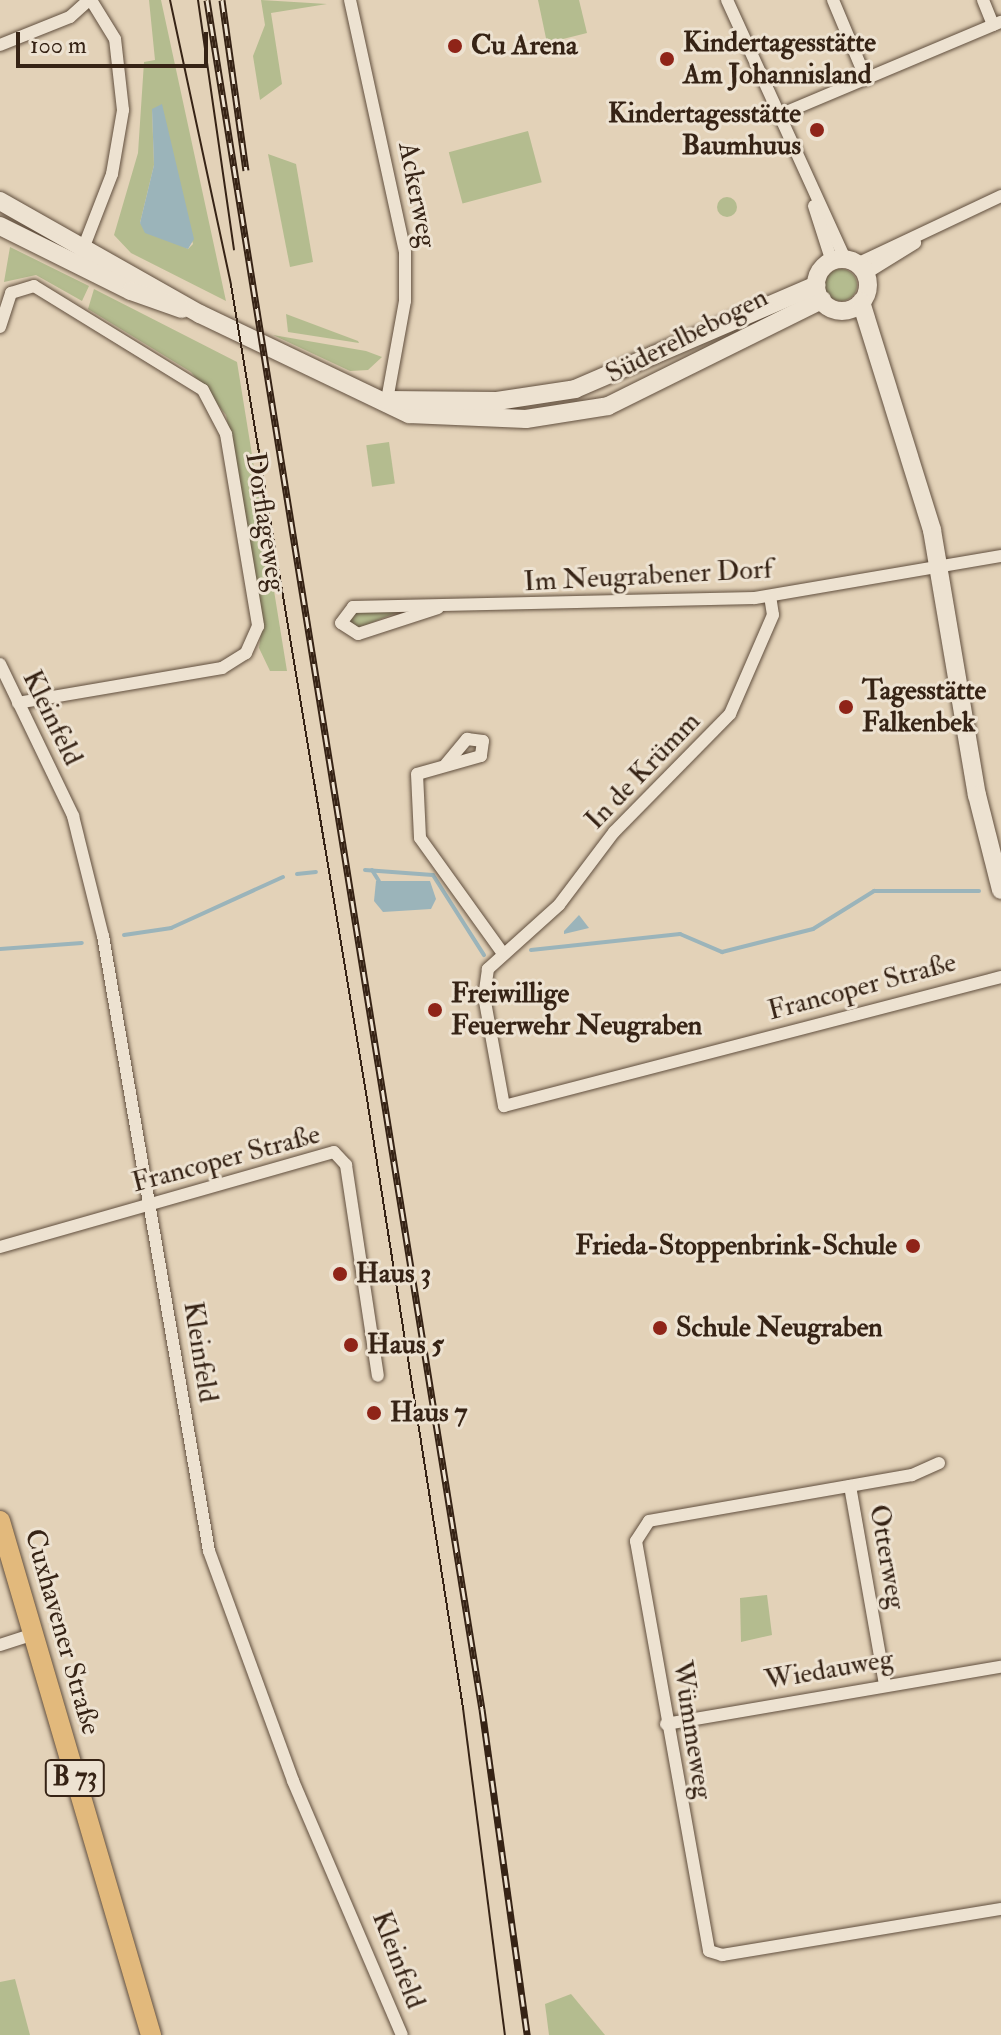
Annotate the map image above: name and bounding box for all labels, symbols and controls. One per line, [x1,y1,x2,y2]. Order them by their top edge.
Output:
scale bar [20,16,212,66]
place label: Kindertagesstätte Am Johannisland [683,26,876,92]
place label: Cu Arena [471,29,577,63]
text: 100 m [30,30,87,61]
marker: Cu Arena [446,37,464,55]
marker: Kindertagesstätte Am Johannisland [658,50,676,68]
place label: Kindertagesstätte Baumhuus [608,97,801,163]
marker: Kindertagesstätte Baumhuus [808,121,826,139]
street label: Ackerweg [390,139,444,251]
street label: Süderelbebogen [600,281,774,391]
street label: Dorflageweg [237,450,293,594]
street label: Im Neugrabener Dorf [523,553,773,599]
street label: Kleinfeld [15,665,89,771]
place label: Tagesstätte Falkenbek [862,674,986,740]
marker: Tagesstätte Falkenbek [837,698,855,716]
street label: In de Krümm [578,705,708,837]
street label: Francoper Straße [764,946,960,1028]
place label: Freiwillige Feuerwehr Neugraben [451,977,702,1043]
marker: Freiwillige Feuerwehr Neugraben [426,1001,444,1019]
street label: Francoper Straße [128,1118,324,1200]
place label: Frieda-Stoppenbrink-Schule [575,1229,897,1263]
marker: Frieda-Stoppenbrink-Schule [904,1237,922,1255]
place label: Haus 3 [356,1257,431,1291]
marker: Haus 3 [331,1265,349,1283]
street label: Kleinfeld [175,1299,225,1405]
place label: Schule Neugraben [676,1311,883,1345]
marker: Schule Neugraben [651,1319,669,1337]
place label: Haus 5 [367,1328,444,1362]
marker: Haus 5 [342,1336,360,1354]
place label: Haus 7 [390,1396,467,1430]
marker: Haus 7 [365,1404,383,1422]
street label: Otterweg [861,1502,913,1612]
street label: Cuxhavener Straße [17,1525,107,1739]
street label: Wiedauweg [762,1642,896,1698]
street label: Wümmeweg [664,1658,720,1802]
road number: B 73 [43,1756,107,1800]
street label: Kleinfeld [364,1907,432,2013]

